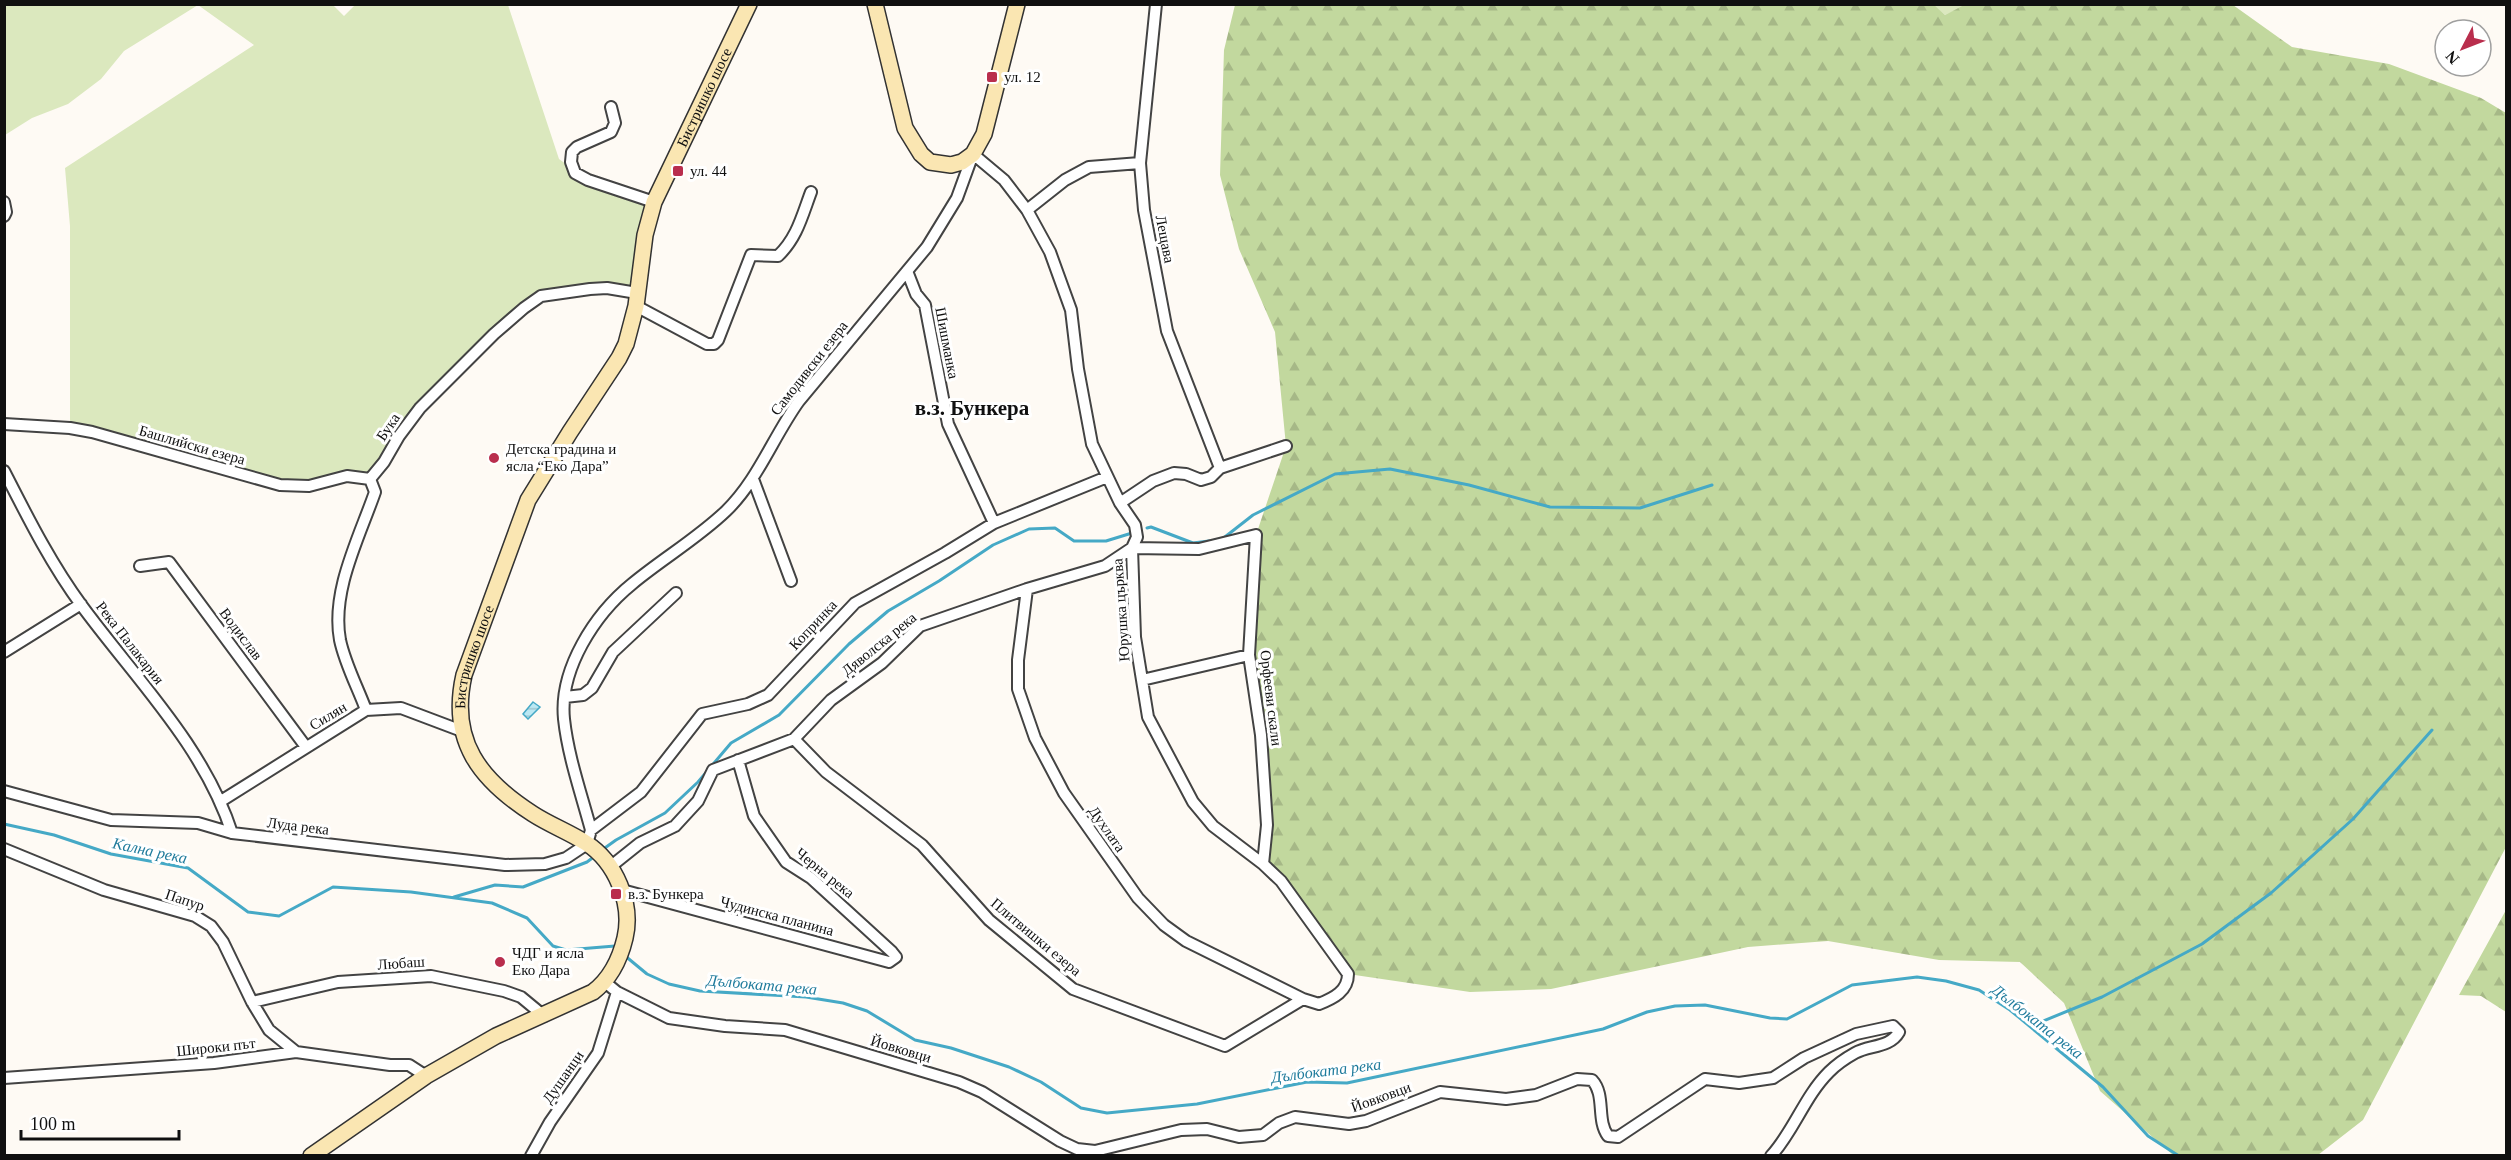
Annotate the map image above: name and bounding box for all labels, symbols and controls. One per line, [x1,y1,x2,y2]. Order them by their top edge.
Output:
north arrow [2433,18,2493,78]
street label: Бистришко шосе [674,45,735,149]
text: N [2442,47,2462,68]
place label: ул. 12 [1004,69,1041,85]
marker: ул. 12 [985,70,999,84]
place label: ул. 44 [690,163,727,179]
marker: ул. 44 [671,164,685,178]
street label: Лещава [1153,214,1178,265]
street label: Шишманка [932,306,962,380]
street label: Самодивски езера [767,317,851,418]
district label: в.з. Бункера [915,396,1030,420]
street label: Бука [373,410,403,444]
street label: Башлийски езера [137,422,247,468]
place label: Детска градина и ясла “Еко Дара” [506,441,616,474]
marker: Детска градина и ясла “Еко Дара” [487,451,501,465]
street label: Юрушка църква [1109,558,1133,662]
street label: Копринка [786,597,840,653]
street label: Река Палакария [93,599,167,687]
street label: Бистришко шосе [452,603,497,709]
street label: Водислав [216,605,266,663]
street label: Дяволска река [839,609,920,679]
street label: Орфееви скали [1257,649,1285,747]
street label: Силян [307,699,349,733]
street label: Духлата [1085,803,1129,855]
street label: Луда река [266,814,330,838]
water label: Кална река [110,834,189,868]
street label: Черна река [793,845,858,902]
street label: Папур [163,886,207,914]
place label: в.з. Бункера [628,886,704,902]
marker: в.з. Бункера [609,887,623,901]
street label: Чудинска планина [718,893,836,939]
street label: Плитвишки езера [988,895,1084,979]
place label: ЧДГ и ясла Еко Дара [512,945,584,978]
street label: Любаш [377,953,426,973]
marker: ЧДГ и ясла Еко Дара [493,955,507,969]
water label: Дълбоката река [704,971,818,999]
water label: Дълбоката река [1987,979,2086,1063]
street label: Йовковци [869,1032,933,1066]
street label: Широки път [176,1035,257,1059]
street label: Душанци [539,1048,587,1106]
water label: Дълбоката река [1268,1055,1382,1087]
street label: Йовковци [1349,1079,1413,1115]
scale bar [21,1103,178,1141]
text: 100 m [30,1114,76,1134]

